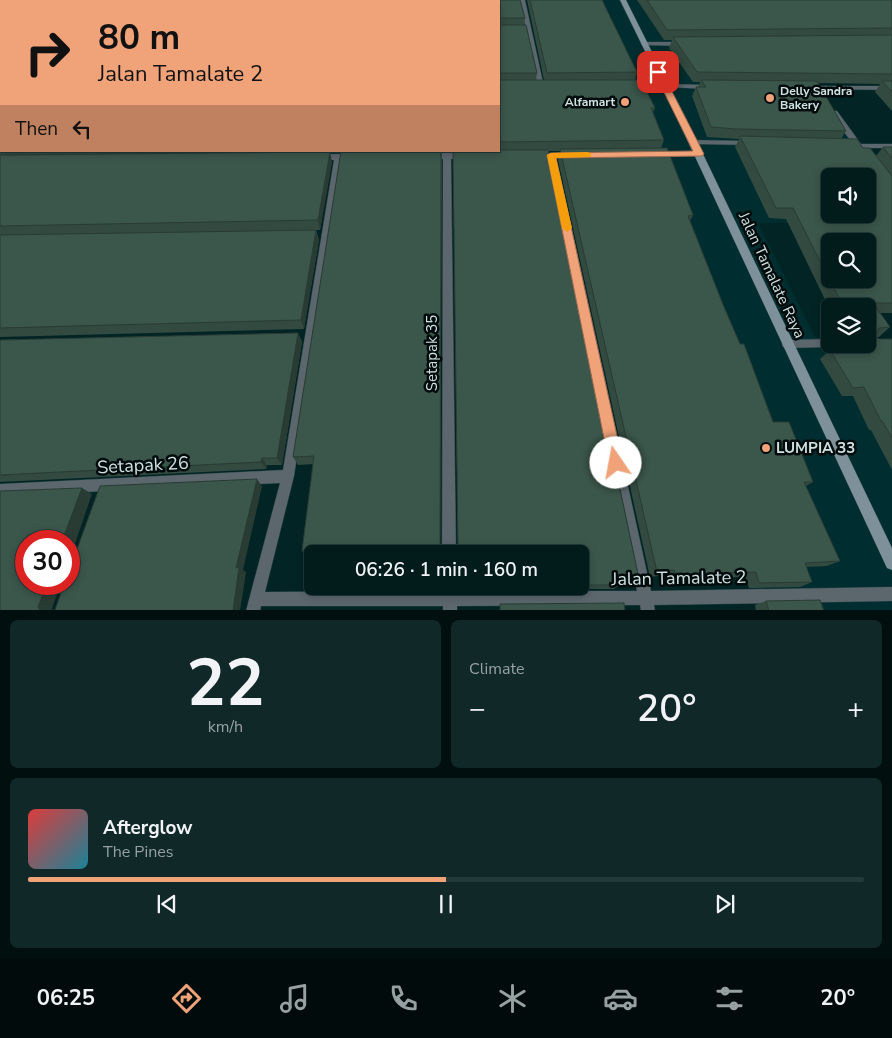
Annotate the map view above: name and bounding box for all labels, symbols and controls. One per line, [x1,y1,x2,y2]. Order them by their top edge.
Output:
text: 80 m [98,14,180,61]
icon: right [15,20,80,85]
pin [637,51,679,93]
icon: arrive [644,58,672,86]
text: Jalan Tamalate 2 [98,59,263,89]
place label: Delly Sandra Bakery [780,83,852,113]
marker: Delly Sandra Bakery [764,92,776,104]
place label: Alfamart [565,94,615,110]
marker: Alfamart [619,96,631,108]
icon: left [68,115,96,143]
text: Then [15,116,58,142]
map controls [821,168,876,353]
button: sound [821,168,876,223]
street label: Jalan Tamalate Raya [734,208,810,341]
button: search [821,233,876,288]
button: layers [821,298,876,353]
street label: Setapak 35 [422,315,442,391]
position arrow [589,436,641,488]
place label: LUMPIA 33 [776,438,855,458]
marker: LUMPIA 33 [760,442,772,454]
street label: Setapak 26 [97,451,189,479]
speed limit sign: 30 [15,530,80,595]
text: 06:26 · 1 min · 160 m [355,557,538,583]
street label: Jalan Tamalate 2 [610,565,747,591]
text: 22 [186,639,265,728]
text: Climate [469,658,524,680]
text: 20° [637,683,696,734]
text: − [469,690,486,728]
text: + [847,690,864,728]
text: km/h [208,716,243,738]
text: Afterglow [103,815,193,841]
text: The Pines [103,841,173,863]
icon: previous [153,890,181,918]
icon: pause [432,890,460,918]
icon: next [711,890,739,918]
icon: directions [169,981,204,1016]
icon: music [277,981,312,1016]
icon: phone [386,981,421,1016]
icon: climate [495,981,530,1016]
icon: car [603,981,638,1016]
icon: filters [712,981,747,1016]
text: 06:25 [37,983,95,1013]
text: 20° [820,983,855,1013]

